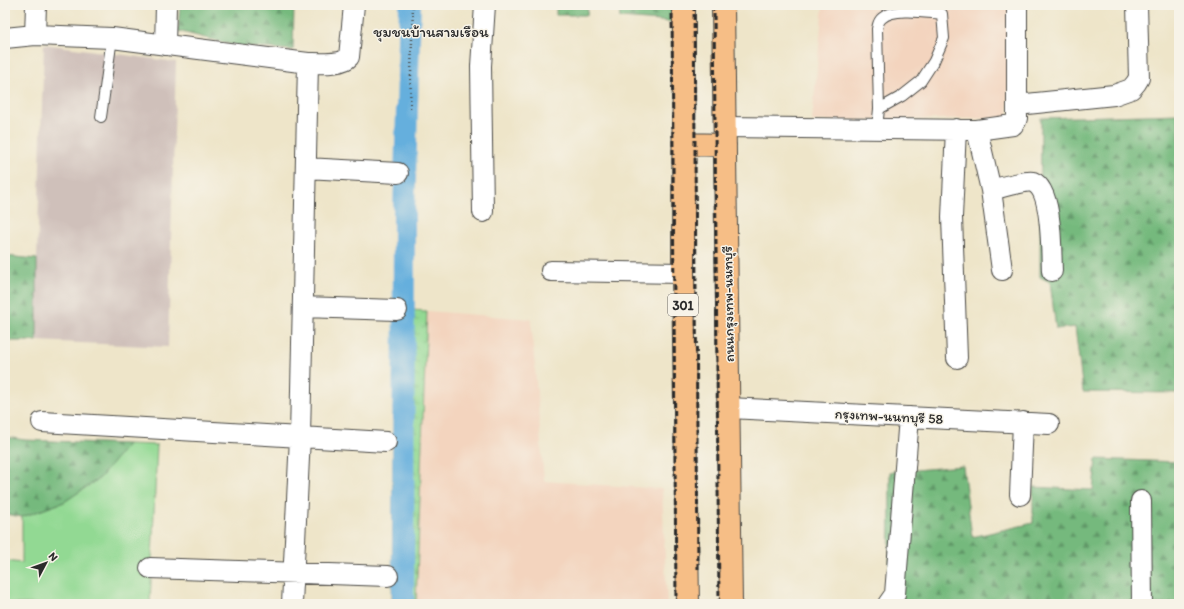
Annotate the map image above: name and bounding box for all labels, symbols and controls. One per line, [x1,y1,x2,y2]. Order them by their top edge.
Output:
district label: ชุมชนบ้านสามเรือน [373,23,489,42]
street label: ถนนกรุงเทพ-นนทบุรี [719,245,739,362]
road number: 301 [668,294,698,316]
street label: กรุงเทพ-นนทบุรี 58 [834,405,944,429]
north arrow [26,543,66,583]
text: N [46,550,61,564]

